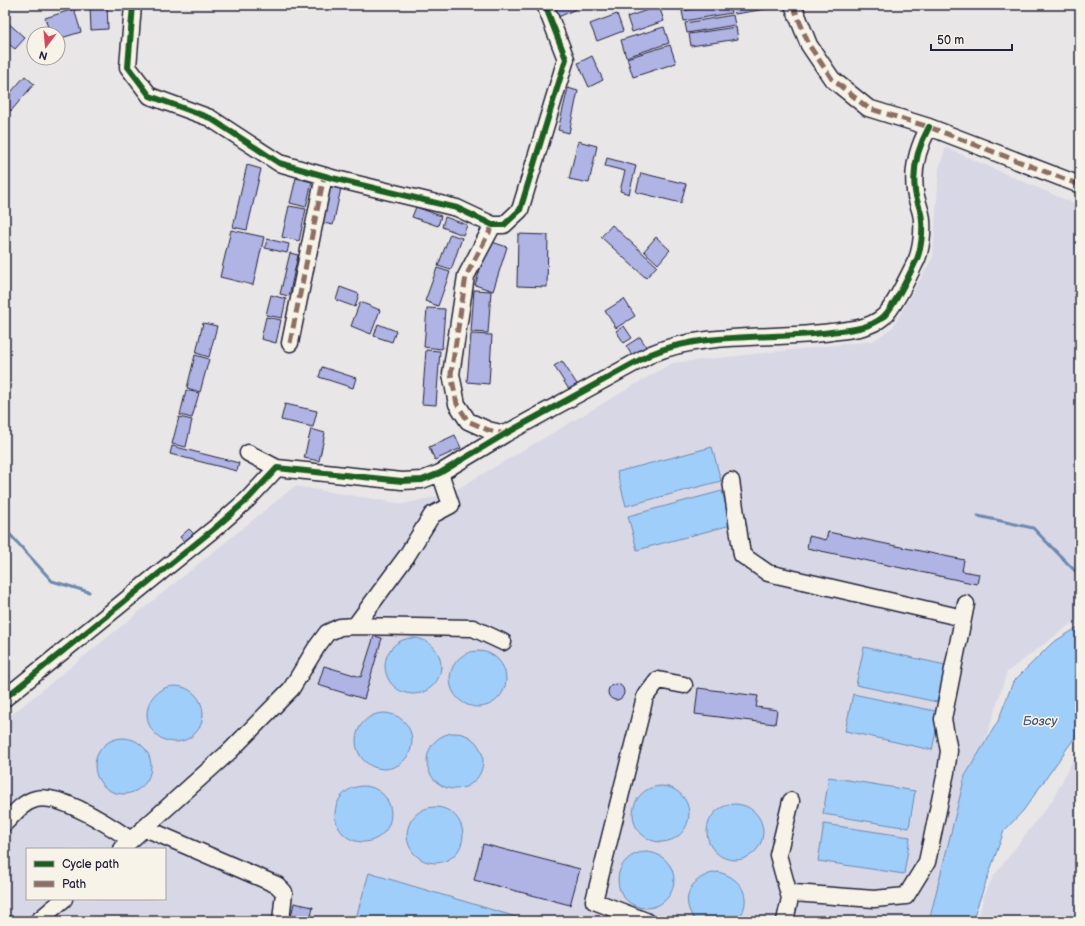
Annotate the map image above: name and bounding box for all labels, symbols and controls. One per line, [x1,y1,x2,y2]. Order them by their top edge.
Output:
north arrow [26,26,66,66]
scale bar [931,26,1012,52]
text: 50 m [937,33,964,48]
text: N [38,48,49,63]
water label: Бозсу [1023,713,1058,729]
legend [26,848,166,900]
text: Cycle path [62,857,119,872]
text: Path [62,877,87,892]

